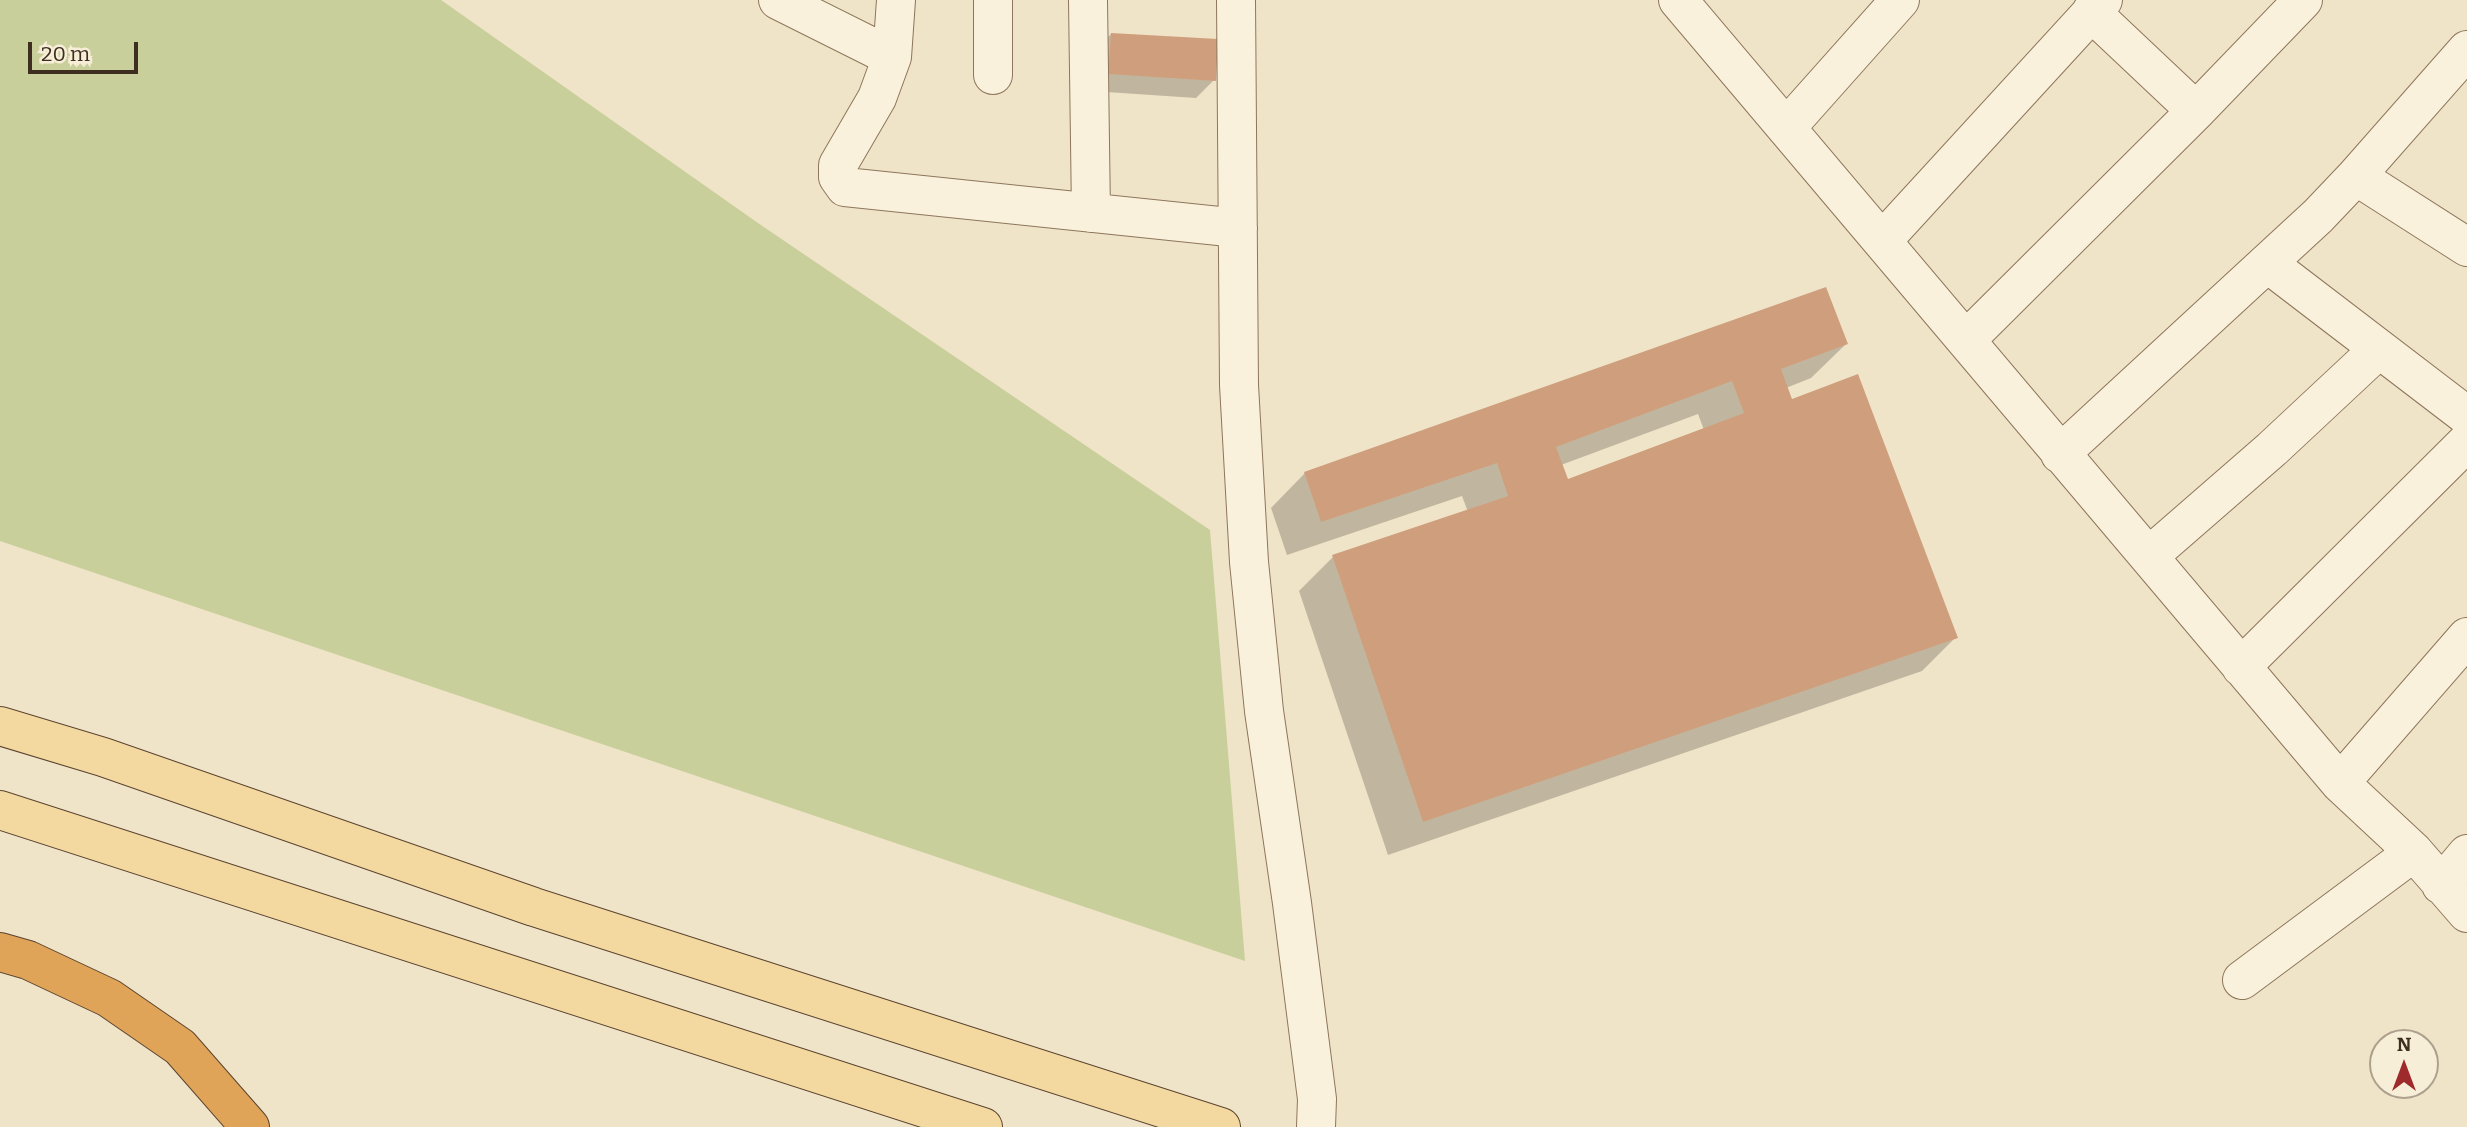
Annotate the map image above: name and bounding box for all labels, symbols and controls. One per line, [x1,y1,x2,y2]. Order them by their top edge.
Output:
scale bar [32,28,142,72]
text: 20 m [41,41,90,67]
north arrow [2369,1029,2439,1099]
text: N [2397,1033,2411,1056]

